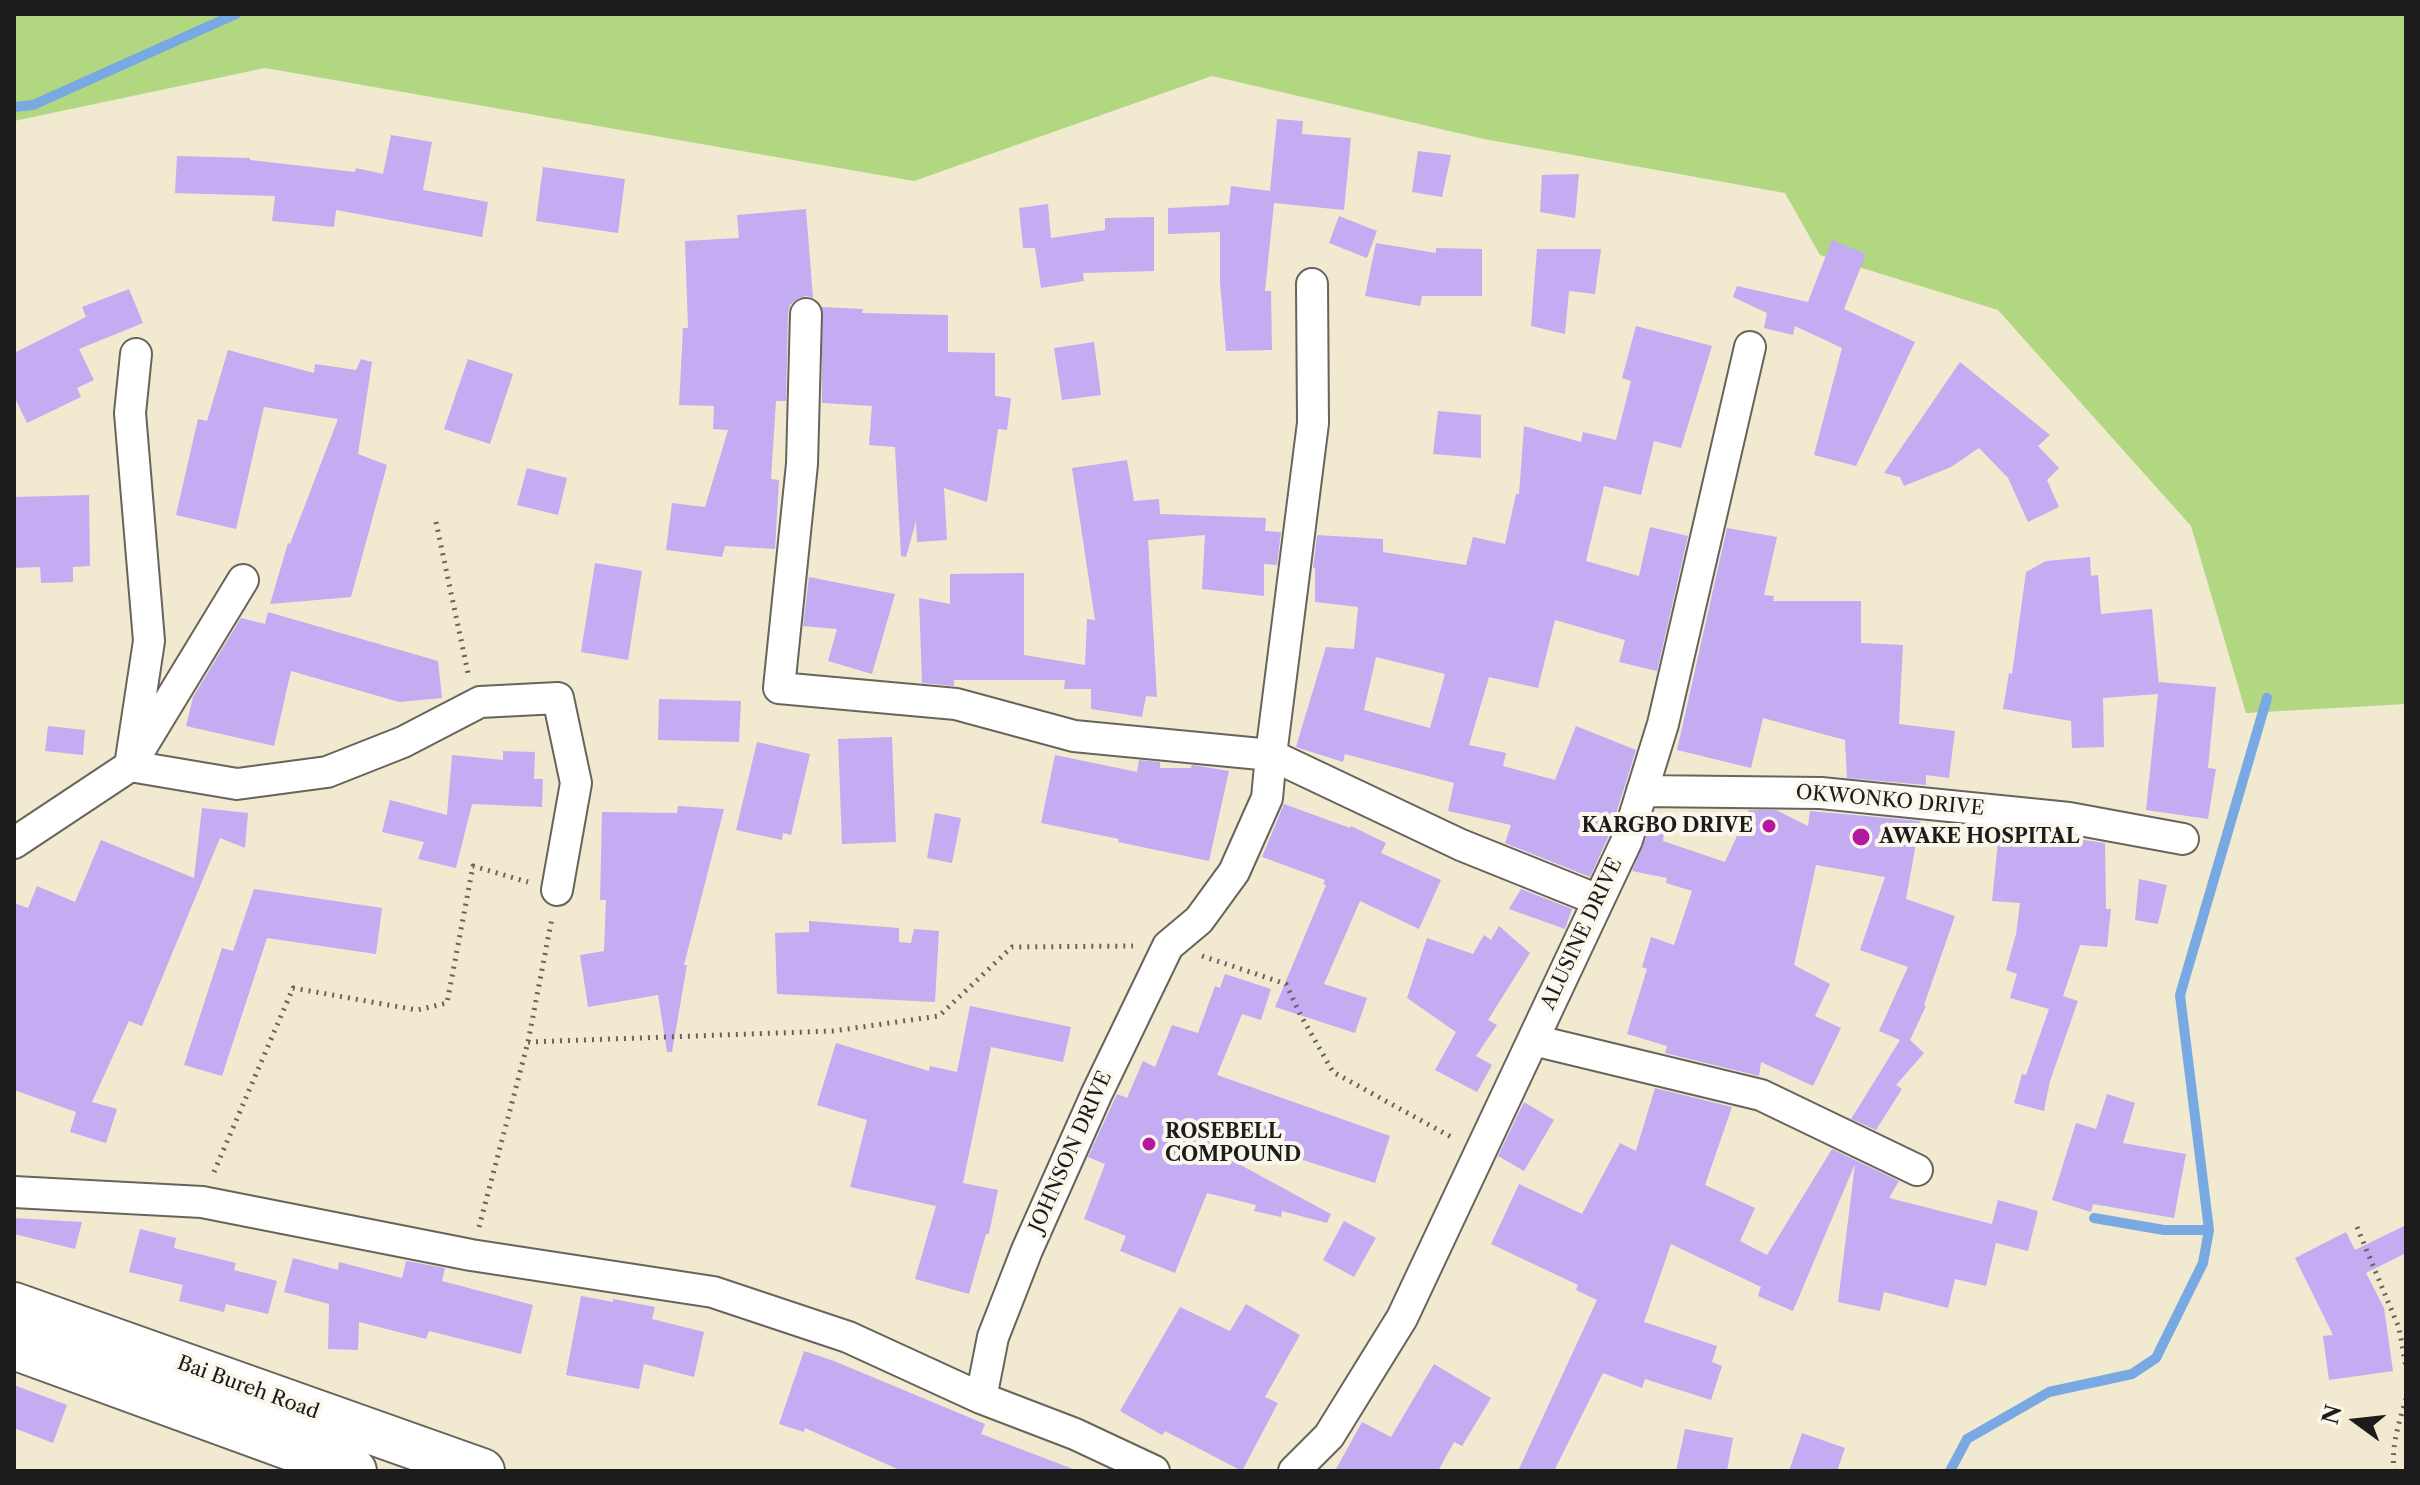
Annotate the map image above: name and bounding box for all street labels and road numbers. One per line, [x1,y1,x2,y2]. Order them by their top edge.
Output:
street label: OKWONKO DRIVE [1795,781,1985,821]
street label: ALUSINE DRIVE [1536,854,1628,1014]
street label: JOHNSON DRIVE [1025,1068,1117,1236]
street label: Bai Bureh Road [174,1351,322,1425]

